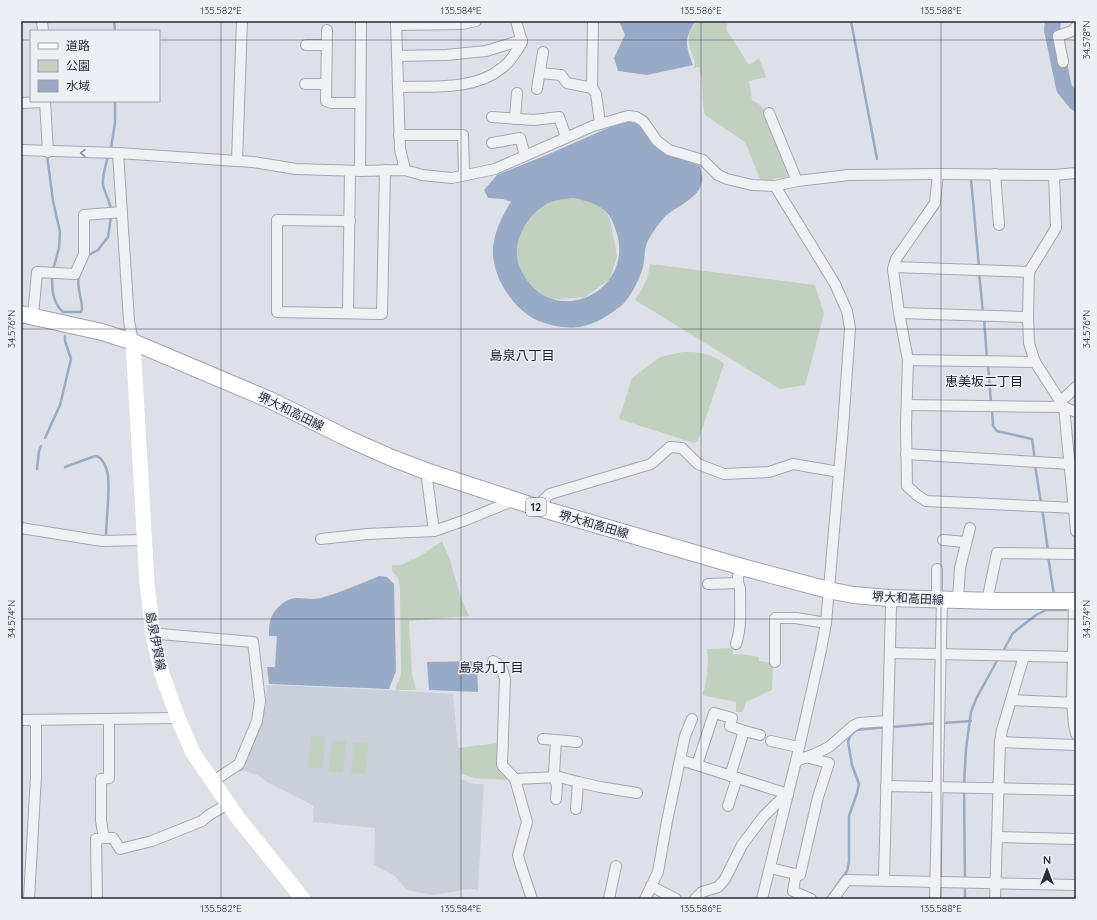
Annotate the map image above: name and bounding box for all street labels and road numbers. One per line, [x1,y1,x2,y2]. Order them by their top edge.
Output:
street label: 堺大和高田線 [255,388,327,434]
road number: 12 [526,498,546,516]
street label: 堺大和高田線 [557,507,631,541]
street label: 堺大和高田線 [872,589,944,607]
street label: 島泉伊賀線 [143,610,169,672]

